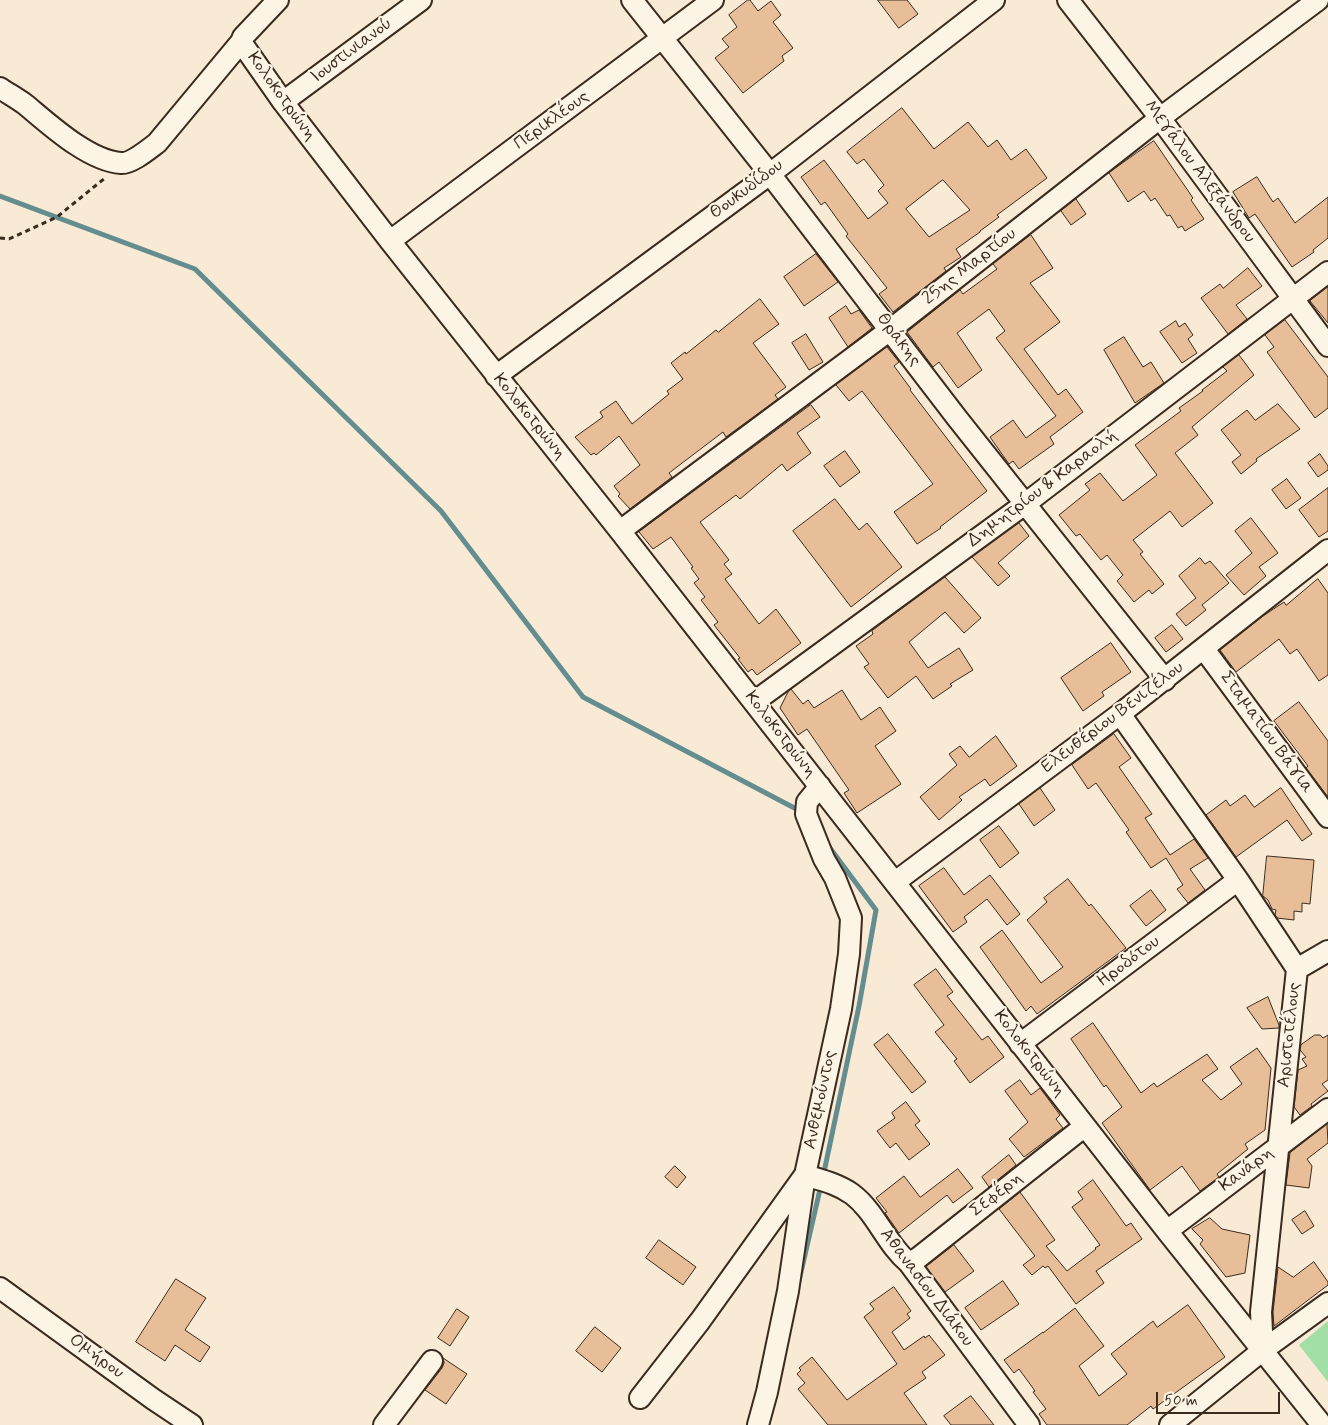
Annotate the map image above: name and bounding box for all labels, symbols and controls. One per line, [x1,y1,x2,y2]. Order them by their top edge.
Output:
street label: Ιουστινιανού [307,13,397,89]
street label: Κολοκοτρώνη [241,48,321,146]
street label: Περικλέους [510,87,594,155]
street label: Μεγάλου Αλεξάνδρου [1138,96,1260,248]
street label: Θουκυδίδου [706,155,788,225]
street label: 25ης Μαρτίου [919,224,1021,310]
street label: Θράκης [871,309,925,371]
street label: Κολοκοτρώνη [488,369,570,465]
street label: Δημητρίου & Καραολή [964,425,1122,553]
street label: Ελευθέριου Βενιζέλου [1038,657,1188,779]
street label: Σταματίου Βάγια [1214,668,1318,798]
street label: Κολοκοτρώνη [739,687,821,783]
street label: Ηροδότου [1093,931,1165,993]
street label: Αριστοτέλους [1274,981,1306,1089]
street label: Κολοκοτρώνη [988,1006,1070,1102]
street label: Ανθεμούντος [800,1049,842,1151]
street label: Κανάρη [1216,1143,1278,1197]
street label: Σεφέρη [966,1168,1028,1222]
street label: Αθανασίου Διάκου [874,1225,978,1351]
street label: Ομήρου [64,1330,128,1384]
scale bar [1158,1382,1282,1414]
text: 50 m [1164,1391,1198,1411]

